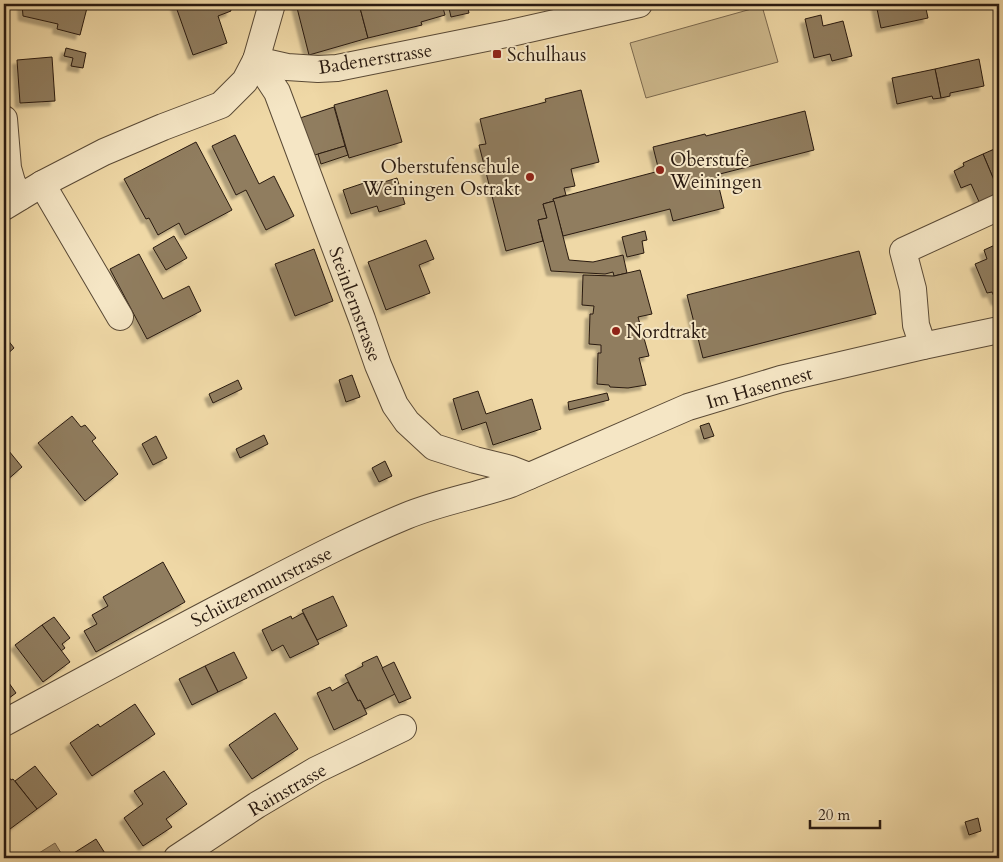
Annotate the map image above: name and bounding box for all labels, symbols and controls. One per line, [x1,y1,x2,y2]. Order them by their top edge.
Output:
street label: Badenerstrasse [316,37,434,81]
place label: Schulhaus [507,42,586,68]
marker: Schulhaus [491,48,503,60]
place label: Oberstufe Weiningen [669,147,762,195]
place label: Oberstufenschule Weiningen Ostrakt [362,154,520,202]
marker: Oberstufe Weiningen [654,164,666,176]
marker: Oberstufenschule Weiningen Ostrakt [524,171,536,183]
street label: Steinlernstrasse [322,243,388,365]
place label: Nordtrakt [626,319,707,345]
marker: Nordtrakt [610,325,622,337]
street label: Im Hasennest [703,360,815,416]
street label: Schützenmurstrasse [186,540,336,634]
street label: Rainstrasse [244,757,331,823]
scale bar [810,797,880,829]
text: 20 m [818,805,850,825]

